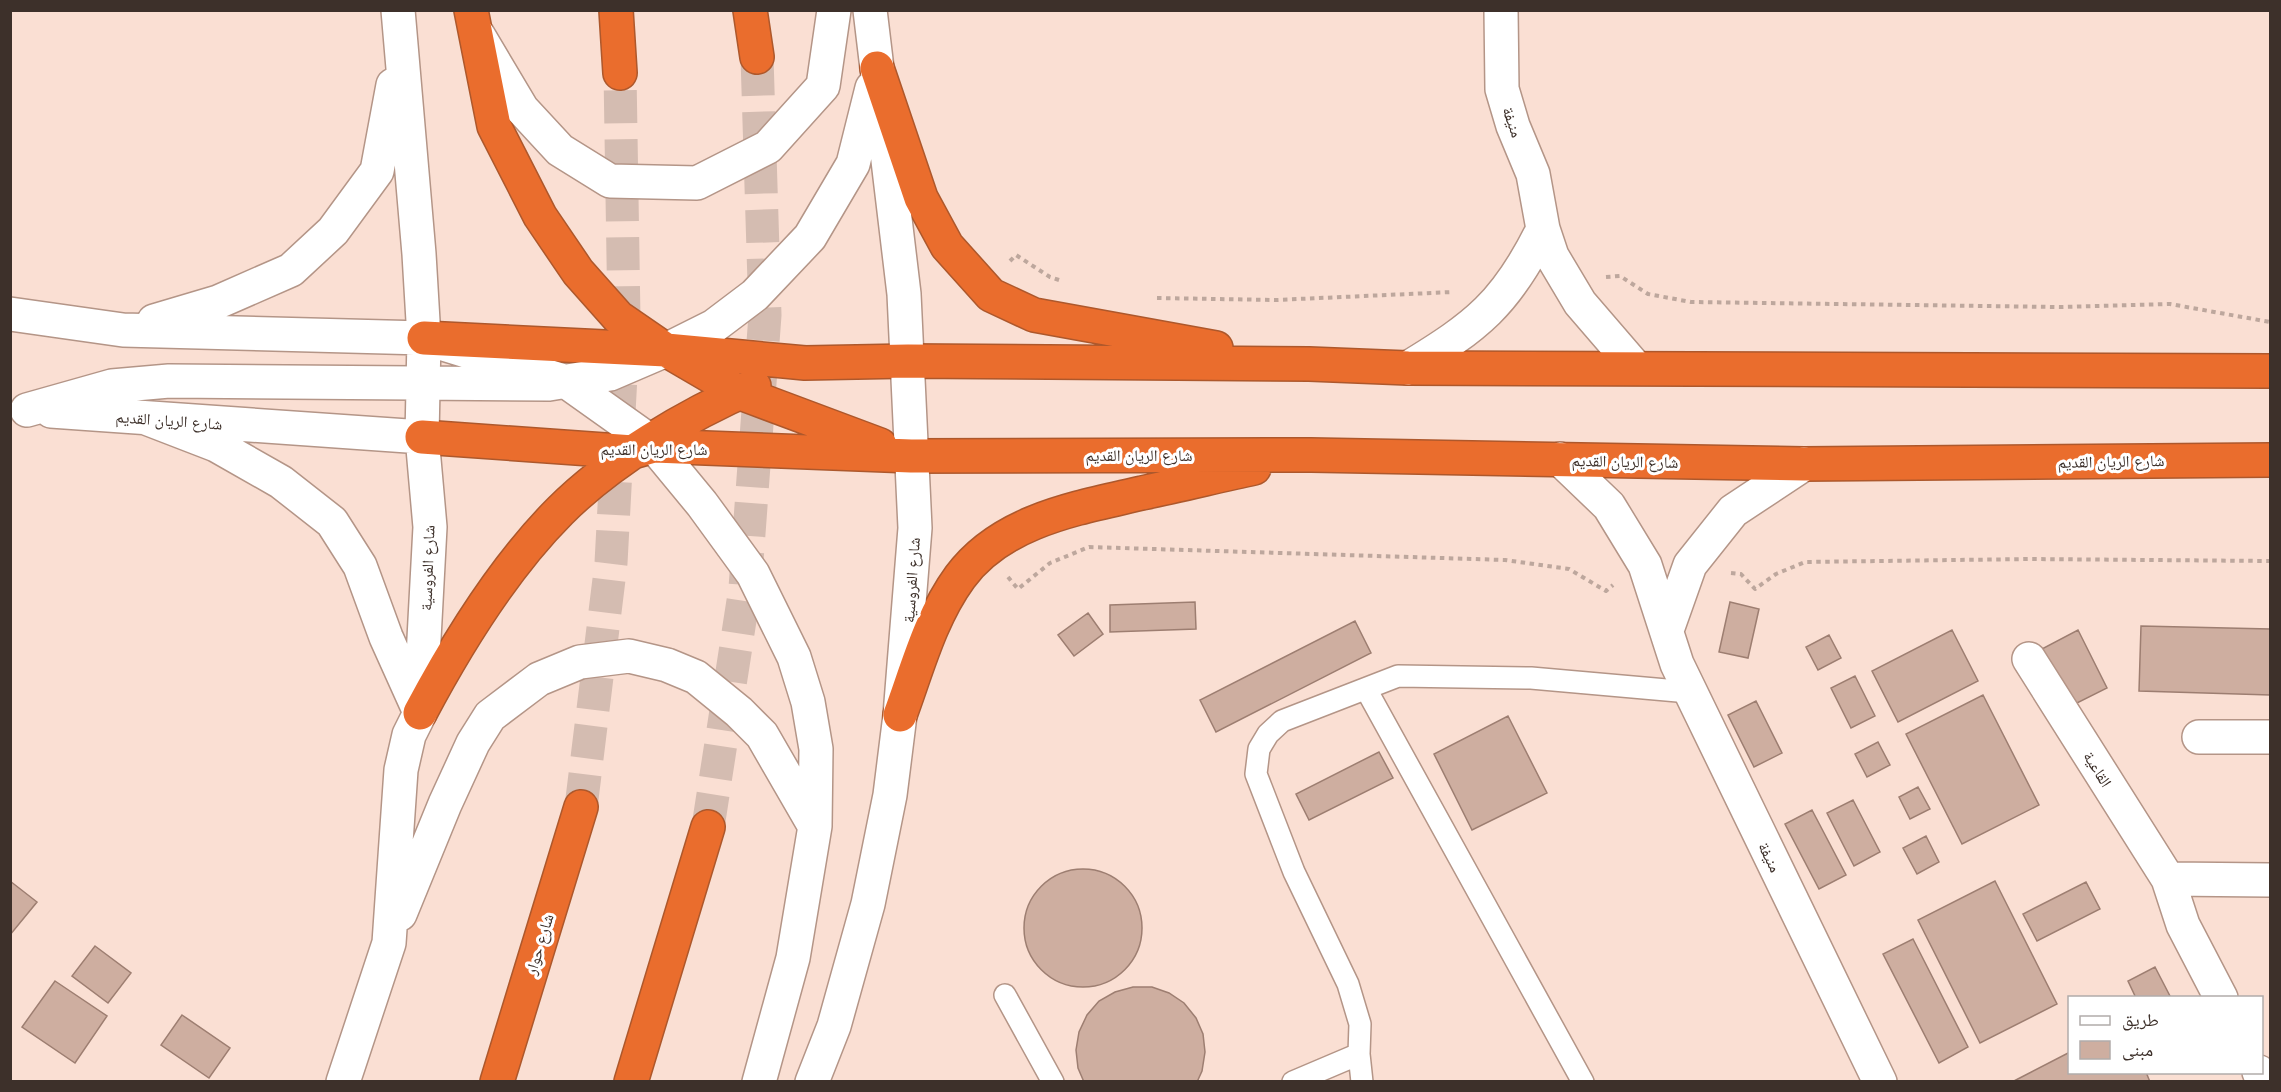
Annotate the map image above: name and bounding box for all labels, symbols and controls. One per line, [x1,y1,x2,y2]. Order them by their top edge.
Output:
street label: منيفة [1498,104,1528,140]
street label: شارع الريان القديم [115,406,223,435]
street label: شارع الريان القديم [601,439,707,460]
street label: شارع الريان القديم [1086,445,1192,466]
street label: شارع الريان القديم [1571,450,1679,473]
street label: شارع الريان القديم [2057,450,2165,473]
street label: شارع الفروسية [416,525,439,611]
street label: شارع الفروسية [898,537,925,624]
street label: القاعية [2079,747,2117,791]
street label: منيفة [1754,839,1786,875]
street label: شارع حوار [520,911,559,978]
legend [2068,996,2263,1074]
text: طريق [2122,1009,2159,1031]
text: مبنى [2122,1039,2153,1061]

